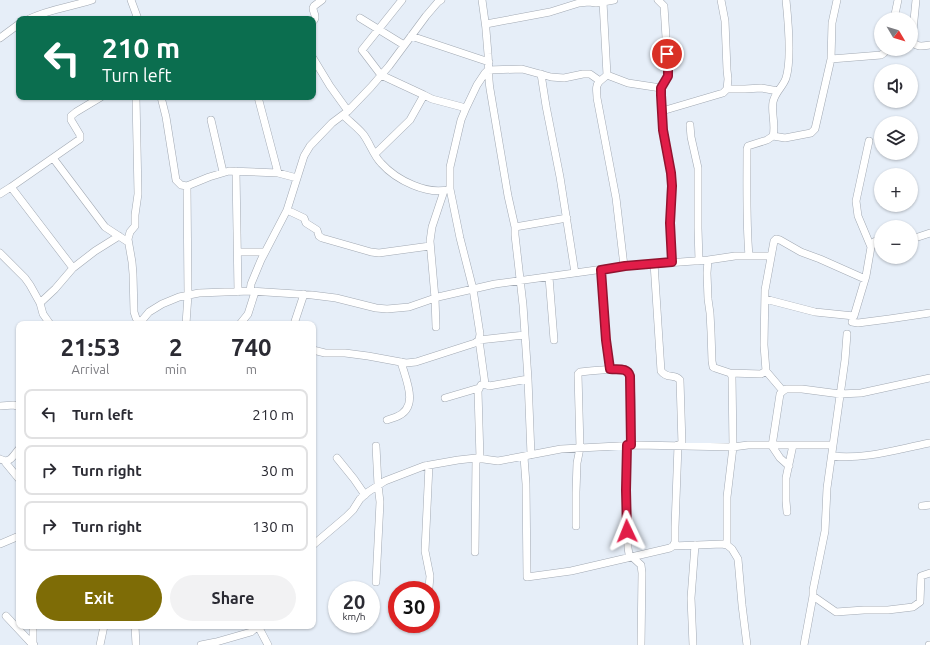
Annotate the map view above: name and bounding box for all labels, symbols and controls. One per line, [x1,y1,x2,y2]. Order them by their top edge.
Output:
north arrow [874,12,918,56]
map controls [874,12,918,264]
icon: left [36,32,88,84]
text: 210 m [102,32,180,63]
pin [650,37,684,71]
icon: arrive [656,43,678,65]
button: sound [874,64,918,108]
text: Turn left [102,65,172,85]
button: layers [874,116,918,160]
button: + [874,168,918,212]
button: − [874,220,918,264]
text: 21:53 [60,334,120,361]
text: 2 [169,334,182,361]
text: 740 [231,334,272,361]
text: Arrival [71,362,109,376]
text: min [165,362,187,376]
text: m [246,362,257,376]
icon: left [38,403,60,425]
text: Turn left [72,406,133,423]
text: 210 m [252,406,294,423]
icon: right [38,459,60,481]
text: Turn right [72,462,142,479]
text: 30 m [261,462,294,479]
position arrow [606,510,648,552]
icon: right [38,515,60,537]
text: Turn right [72,518,142,535]
text: 130 m [252,518,294,535]
button: Exit [36,575,162,621]
button: Share [170,575,296,621]
speed limit sign: 30 [388,581,440,633]
text: 20 [343,590,365,613]
text: km/h [342,611,366,622]

